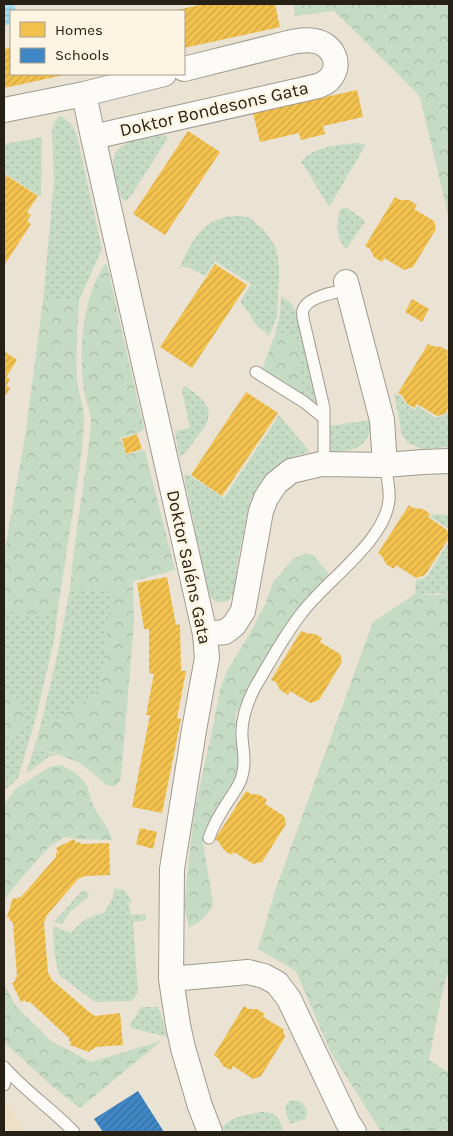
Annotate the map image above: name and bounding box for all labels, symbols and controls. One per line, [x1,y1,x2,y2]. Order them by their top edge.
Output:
legend [10,10,185,75]
text: Homes [55,21,103,39]
text: Schools [55,46,109,64]
street label: Doktor Bondesons Gata [117,77,311,141]
street label: Doktor Saléns Gata [162,488,216,646]

